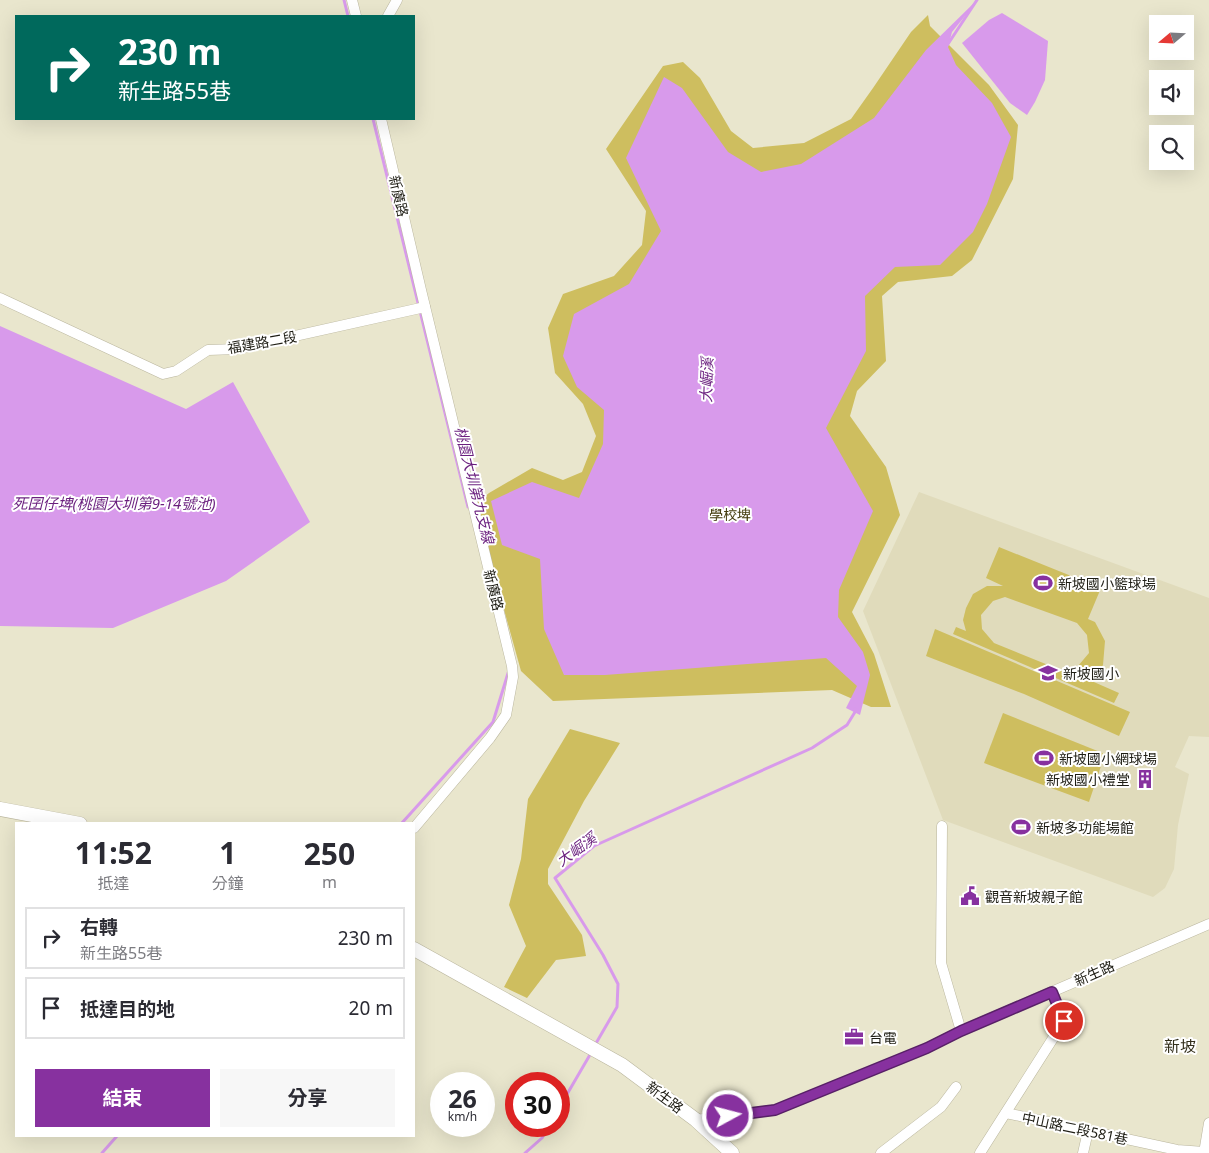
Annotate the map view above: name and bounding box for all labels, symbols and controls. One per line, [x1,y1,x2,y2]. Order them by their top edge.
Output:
north arrow [1149,15,1194,60]
map controls [1149,15,1194,170]
text: 230 m [118,28,221,75]
icon: right [35,35,100,100]
button: sound [1149,70,1194,115]
text: 新生路55巷 [118,75,231,105]
button: search [1149,125,1194,170]
street label: 新廣路 [385,173,413,219]
street label: 福建路二段 [226,327,298,357]
water label: 大崛溪 [695,355,717,403]
water label: 桃園大圳第九支線 [451,424,500,548]
water label: 死囝仔埤(桃園大圳第9-14號池) [12,493,216,513]
park label: 學校埤 [709,505,751,524]
street label: 新廣路 [480,567,508,613]
sports icon: 新坡國小籃球場 [1032,572,1054,594]
place label: 新坡國小籃球場 [1058,574,1156,593]
school or university icon: 新坡國小 [1037,662,1059,684]
place label: 新坡國小 [1063,664,1119,683]
sports icon: 新坡國小網球場 [1033,747,1055,769]
place label: 新坡國小網球場 [1059,749,1157,768]
building icon: 新坡國小禮堂 [1134,768,1156,790]
place label: 新坡國小禮堂 [1046,770,1130,789]
sports icon: 新坡多功能場館 [1010,816,1032,838]
place label: 新坡多功能場館 [1036,818,1134,837]
water label: 大崛溪 [552,827,602,870]
text: 11:52 [75,832,152,873]
text: 1 [219,832,236,873]
text: 250 [304,833,355,874]
text: m [322,871,337,893]
text: 抵達 [97,872,129,894]
text: 分鐘 [212,872,244,894]
public building icon: 觀音新坡親子館 [959,885,981,907]
place label: 觀音新坡親子館 [985,887,1083,906]
text: 右轉 [80,914,118,940]
icon: right [37,924,65,952]
text: 230 m [338,925,393,951]
text: 新生路55巷 [80,942,162,964]
street label: 新生路 [1071,956,1117,990]
icon: arrive [37,994,65,1022]
text: 20 m [349,995,393,1021]
text: 抵達目的地 [80,996,175,1022]
pin [1043,1000,1085,1042]
icon: arrive [1050,1007,1078,1035]
office icon: 台電 [843,1026,865,1048]
place label: 台電 [869,1028,897,1047]
district label: 新坡 [1164,1035,1196,1057]
button: 結束 [35,1069,210,1127]
button: 分享 [220,1069,395,1127]
speed limit sign: 30 [505,1072,570,1137]
street label: 新生路 [643,1077,687,1117]
text: 26 [448,1081,477,1115]
position arrow [701,1089,753,1141]
street label: 中山路二段581巷 [1020,1107,1130,1149]
text: km/h [448,1108,477,1125]

